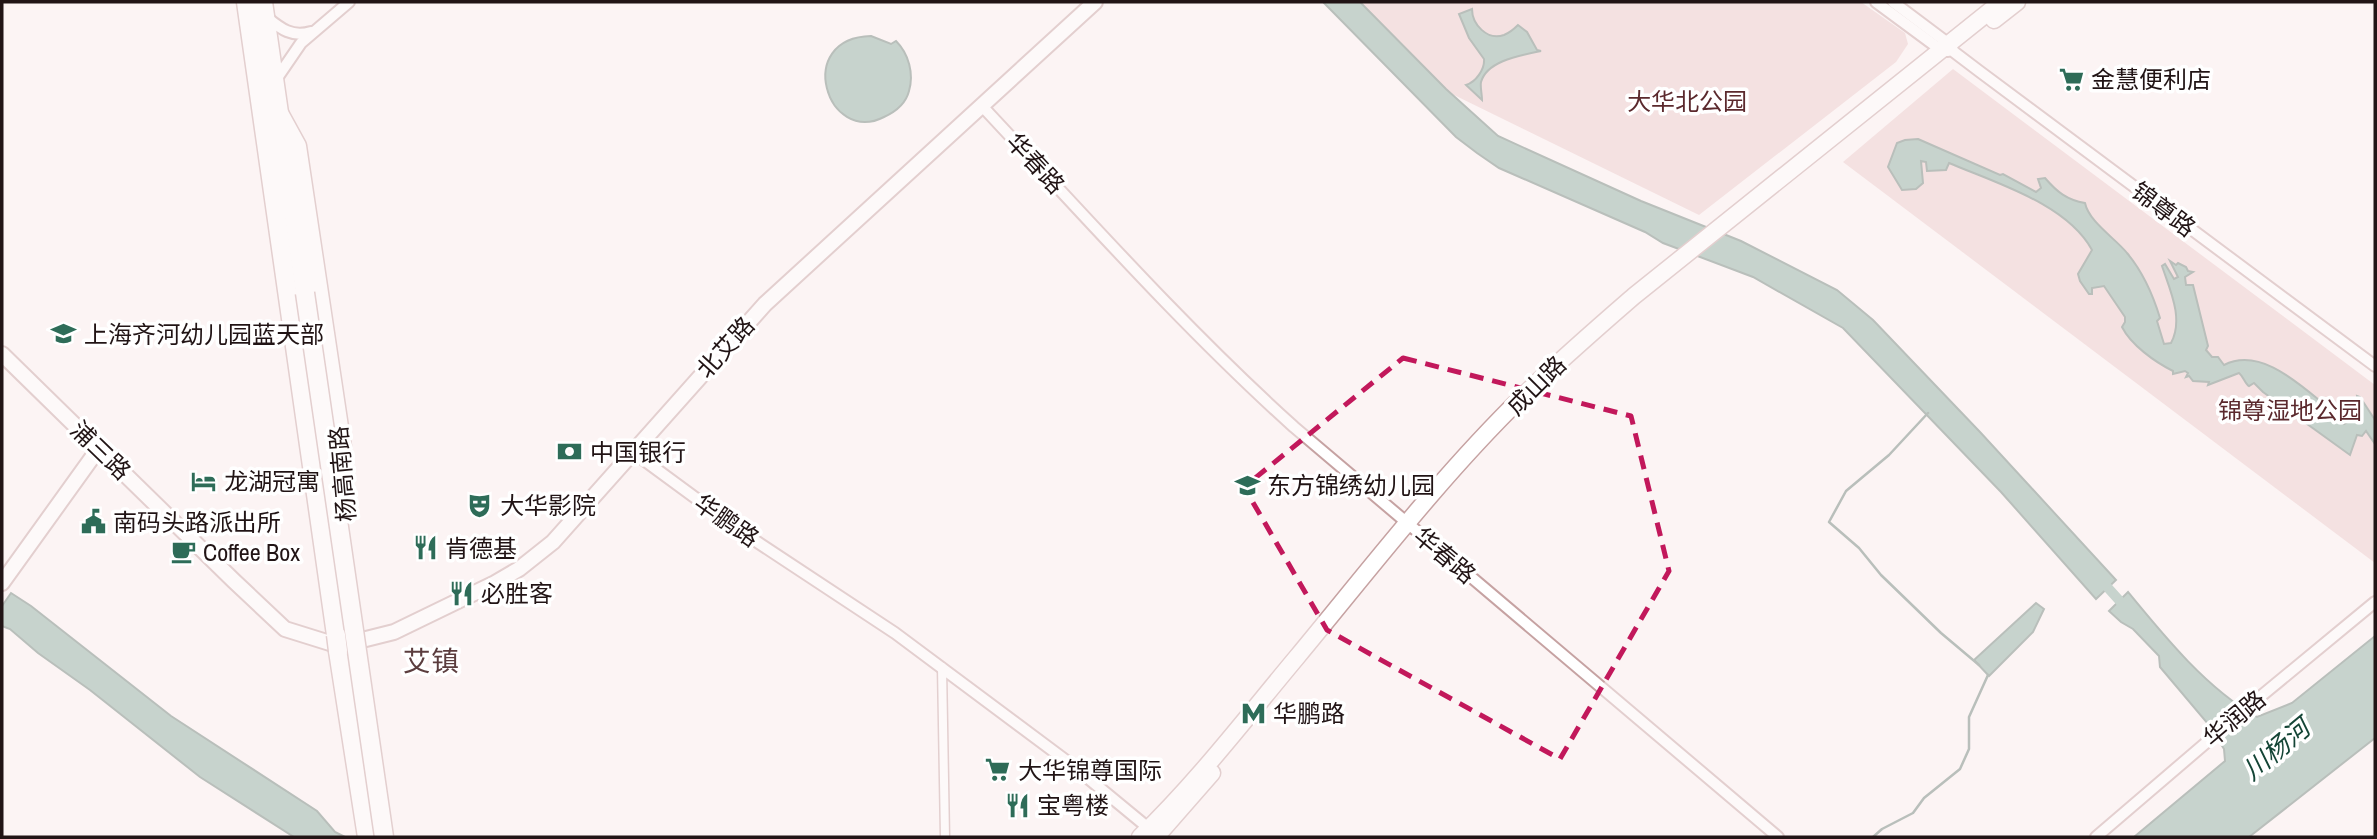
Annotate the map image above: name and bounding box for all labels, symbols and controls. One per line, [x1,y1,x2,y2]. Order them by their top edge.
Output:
place label: 金慧便利店 [2091,63,2211,95]
supermarket icon: 金慧便利店 [2057,65,2085,93]
park label: 大华北公园 [1627,85,1747,117]
street label: 华春路 [1000,126,1072,200]
street label: 锦尊路 [2126,175,2202,243]
street label: 北艾路 [689,310,761,384]
place label: 上海齐河幼儿园蓝天部 [84,318,324,350]
school or university icon: 上海齐河幼儿园蓝天部 [50,320,78,348]
street label: 成山路 [1499,348,1573,422]
park label: 锦尊湿地公园 [2218,394,2362,426]
street label: 浦三路 [64,413,138,487]
street label: 杨高南路 [322,425,362,523]
place label: 中国银行 [590,436,686,468]
bank icon: 中国银行 [556,438,584,466]
place label: 龙湖冠寓 [224,465,320,497]
hotel icon: 龙湖冠寓 [190,467,218,495]
place label: 东方锦绣幼儿园 [1267,469,1435,501]
school or university icon: 东方锦绣幼儿园 [1233,471,1261,499]
street label: 华鹏路 [688,486,766,554]
place label: 大华影院 [500,489,596,521]
theatre icon: 大华影院 [466,491,494,519]
place label: 南码头路派出所 [113,506,281,538]
public building icon: 南码头路派出所 [79,508,107,536]
street label: 华春路 [1407,520,1483,590]
place label: 肯德基 [445,532,517,564]
restaurant icon: 肯德基 [411,534,439,562]
place label: Coffee Box [203,536,300,568]
cafe icon: Coffee Box [169,538,197,566]
place label: 必胜客 [481,577,553,609]
restaurant icon: 必胜客 [447,579,475,607]
district label: 艾镇 [403,642,459,680]
street label: 华润路 [2196,683,2272,753]
place label: 华鹏路 [1273,697,1345,729]
metro station icon: 华鹏路 [1239,699,1267,727]
water label: 川杨河 [2235,707,2321,787]
place label: 大华锦尊国际 [1018,754,1162,786]
supermarket icon: 大华锦尊国际 [984,756,1012,784]
place label: 宝粤楼 [1037,789,1109,821]
restaurant icon: 宝粤楼 [1003,791,1031,819]

